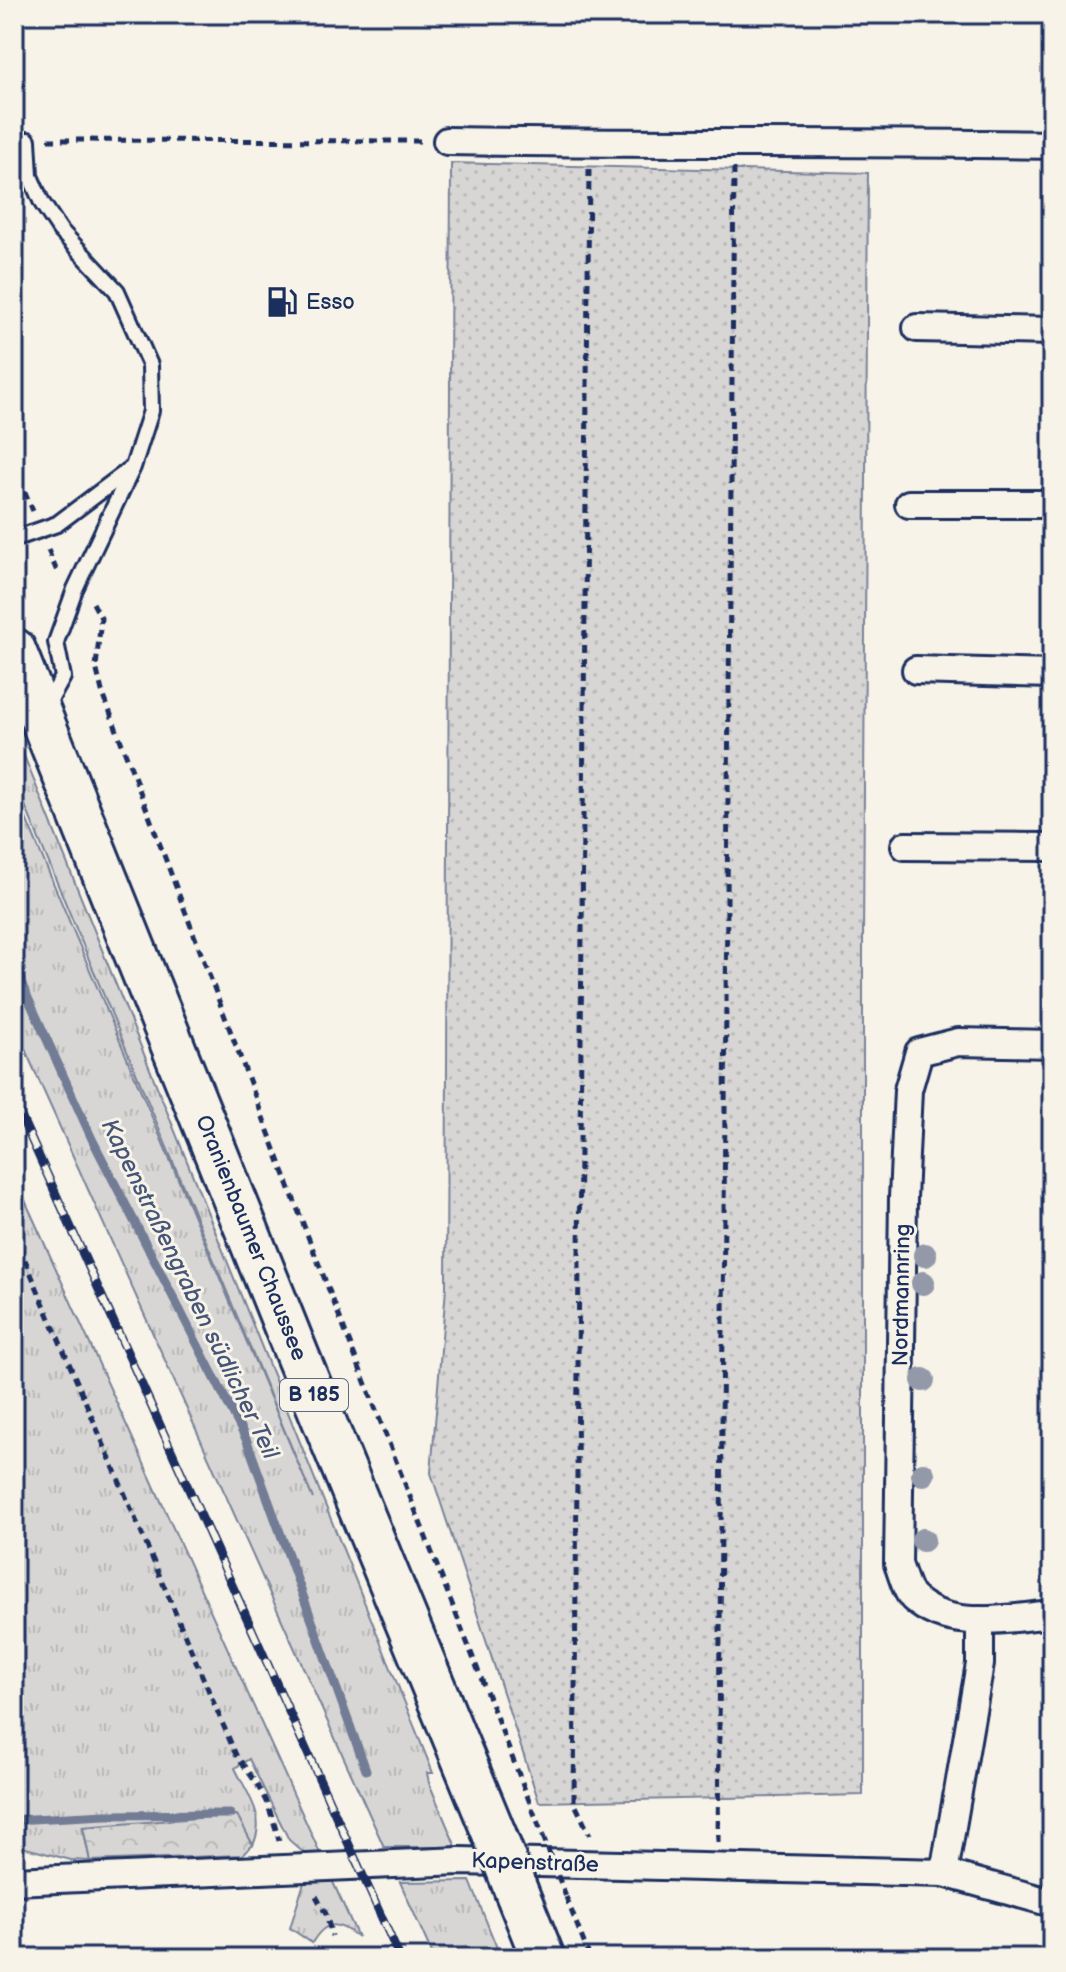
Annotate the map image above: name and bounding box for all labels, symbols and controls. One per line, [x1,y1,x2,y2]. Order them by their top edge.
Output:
fuel station icon: Esso [265,285,299,319]
place label: Esso [306,289,355,316]
street label: Oranienbaumer Chaussee [189,1111,313,1365]
water label: Kapenstraßengraben südlicher Teil [95,1114,286,1465]
street label: Nordmannring [887,1223,917,1367]
road number: B 185 [280,1379,348,1411]
street label: Kapenstraße [471,1847,599,1879]

